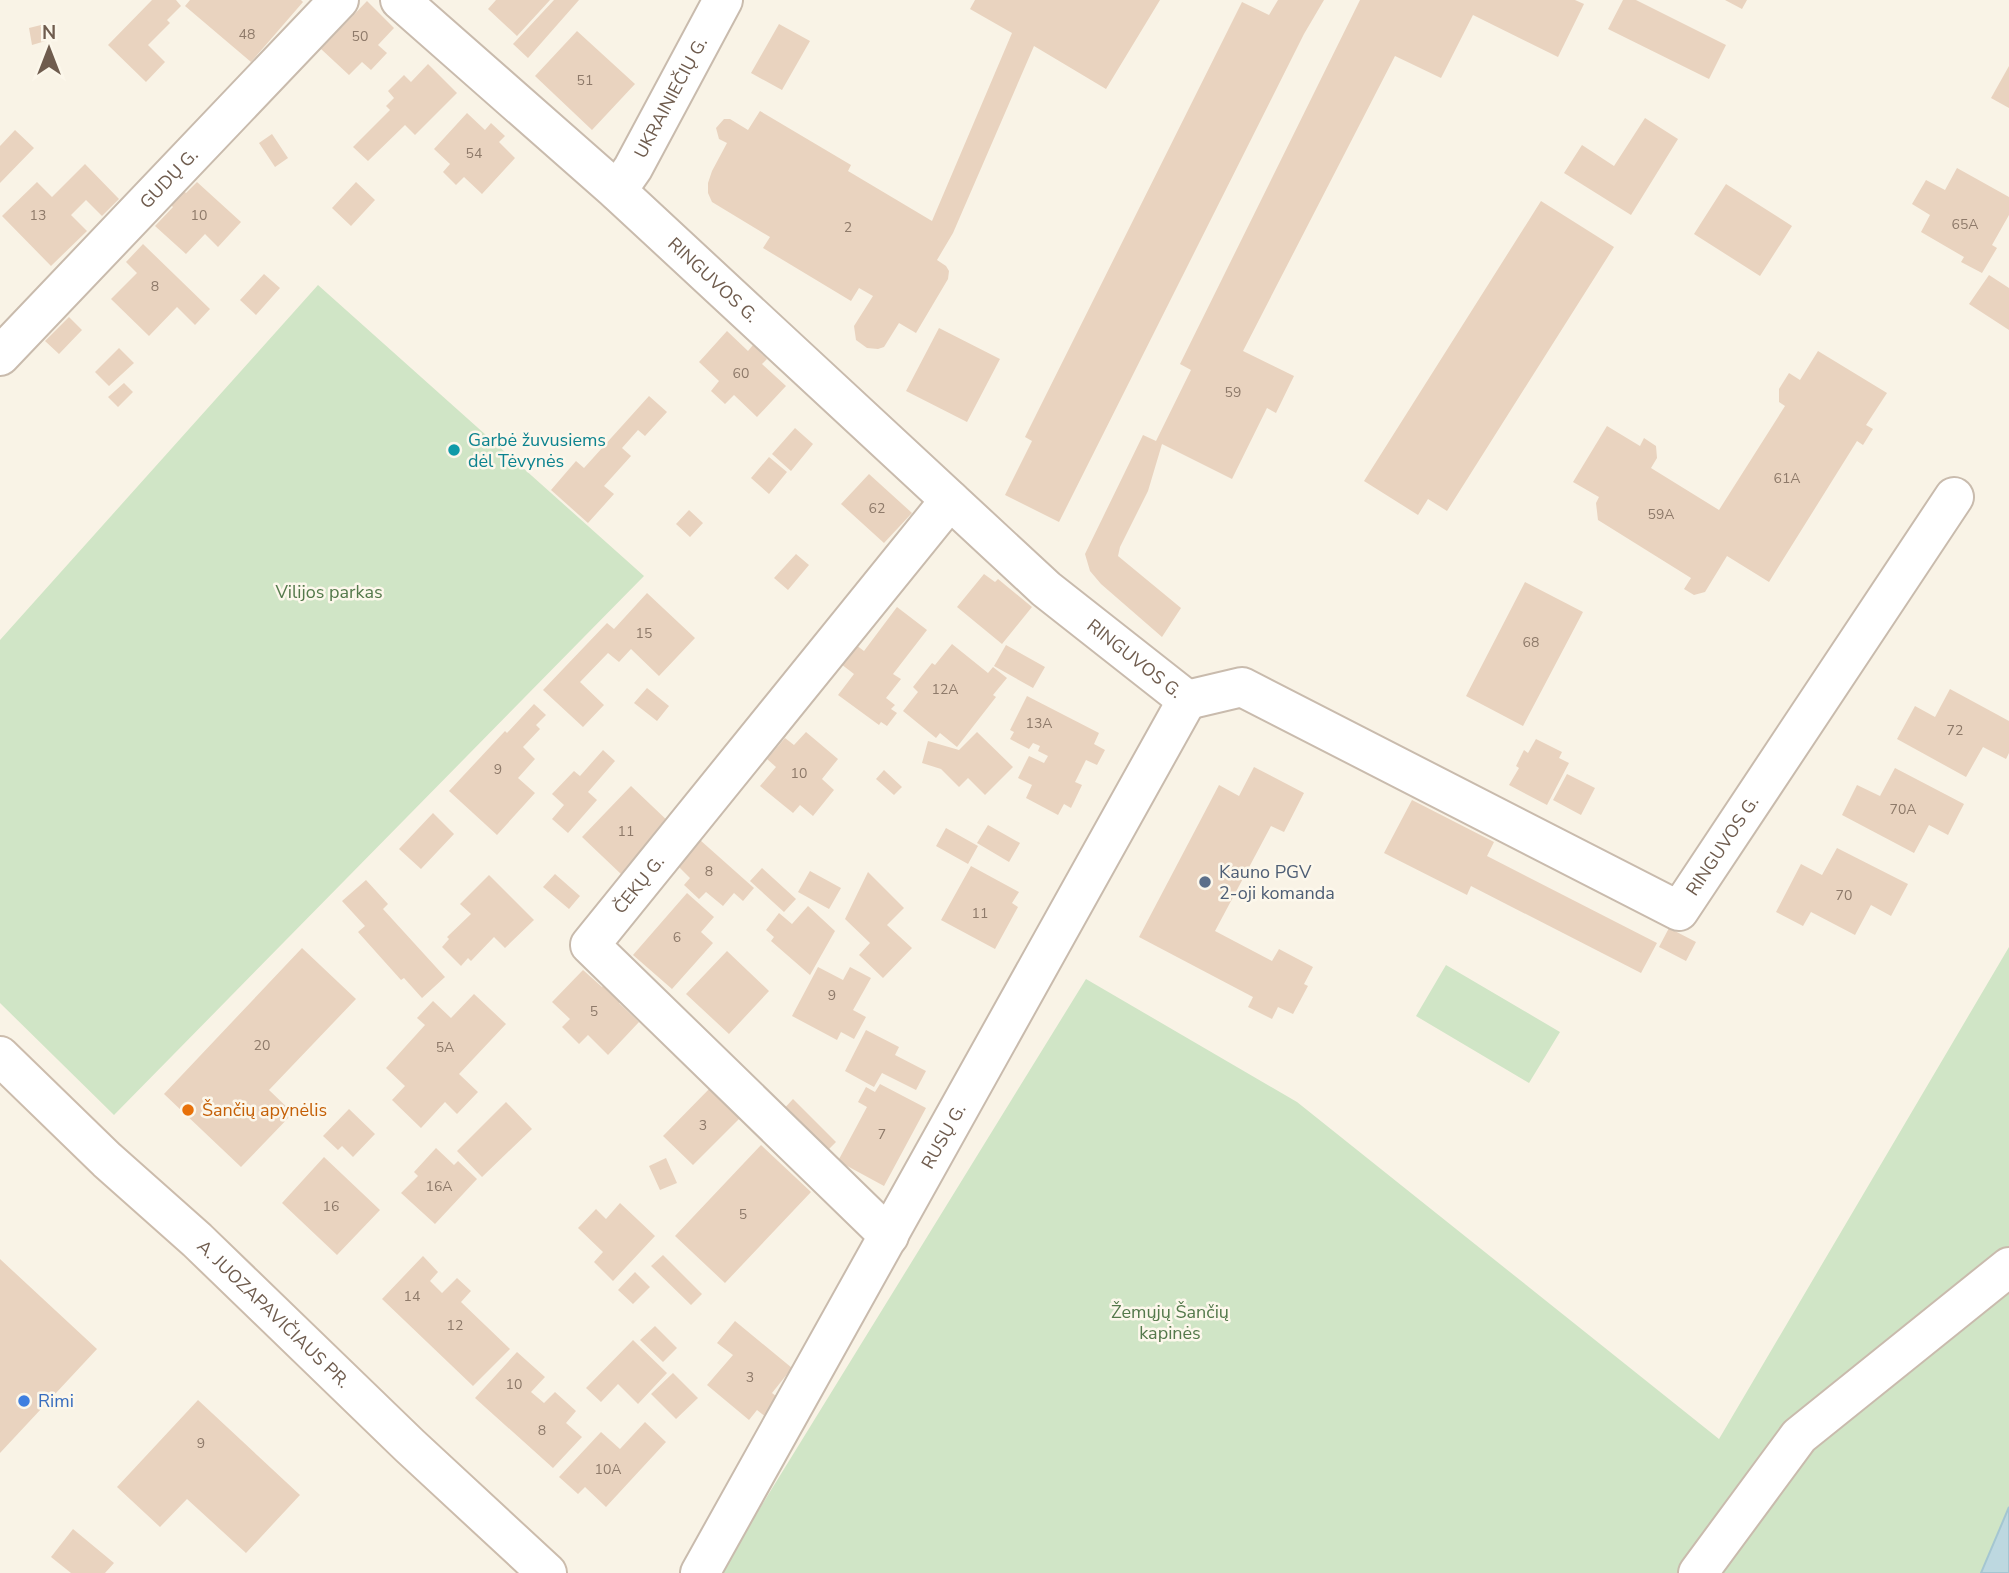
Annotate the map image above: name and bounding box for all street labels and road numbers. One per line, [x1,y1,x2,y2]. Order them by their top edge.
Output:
street label: UKRAINIEČIŲ G. [629,33,713,162]
street label: GUDŲ G. [135,143,203,214]
street label: RINGUVOS G. [663,232,763,328]
street label: RINGUVOS G. [1082,614,1187,704]
street label: RINGUVOS G. [1681,791,1764,900]
street label: ČEKŲ G. [608,850,670,919]
street label: RUSŲ G. [916,1099,971,1173]
street label: A. JUOZAPAVIČIAUS PR. [192,1234,355,1393]

